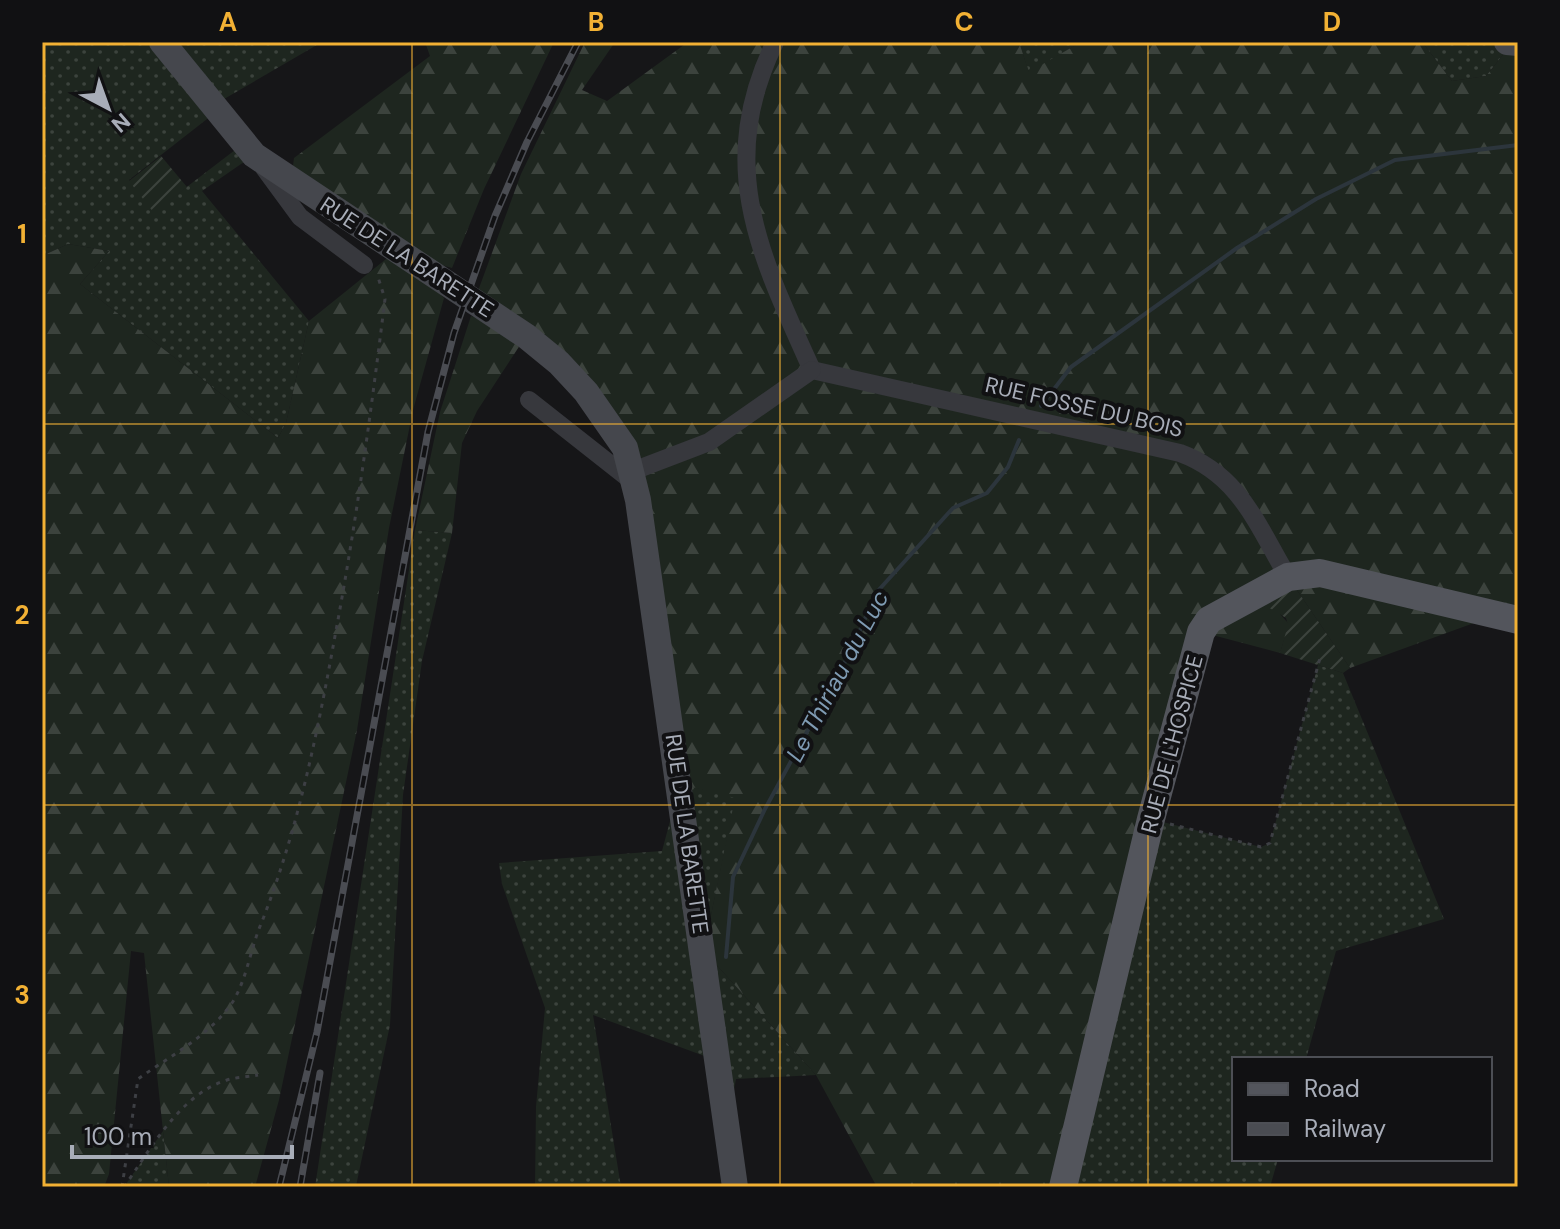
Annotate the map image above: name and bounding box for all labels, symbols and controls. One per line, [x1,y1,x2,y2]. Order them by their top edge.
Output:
text: A [219,5,237,39]
text: B [588,5,604,39]
text: C [954,5,974,39]
text: D [1323,5,1341,39]
north arrow [68,68,148,148]
text: N [105,107,136,139]
street label: RUE DE LA BARETTE [315,190,499,324]
text: 1 [17,217,27,251]
street label: RUE FOSSE DU BOIS [982,370,1186,444]
water label: Le Thiriau du Luc [779,585,895,767]
text: 2 [14,598,30,632]
street label: RUE DE L'HOSPICE [1134,651,1210,837]
street label: RUE DE LA BARETTE [659,732,715,936]
text: 3 [14,978,30,1012]
legend [1232,1057,1492,1161]
text: Road [1304,1073,1360,1104]
scale bar [72,1109,292,1159]
text: Railway [1304,1113,1386,1144]
text: 100 m [84,1121,152,1152]

